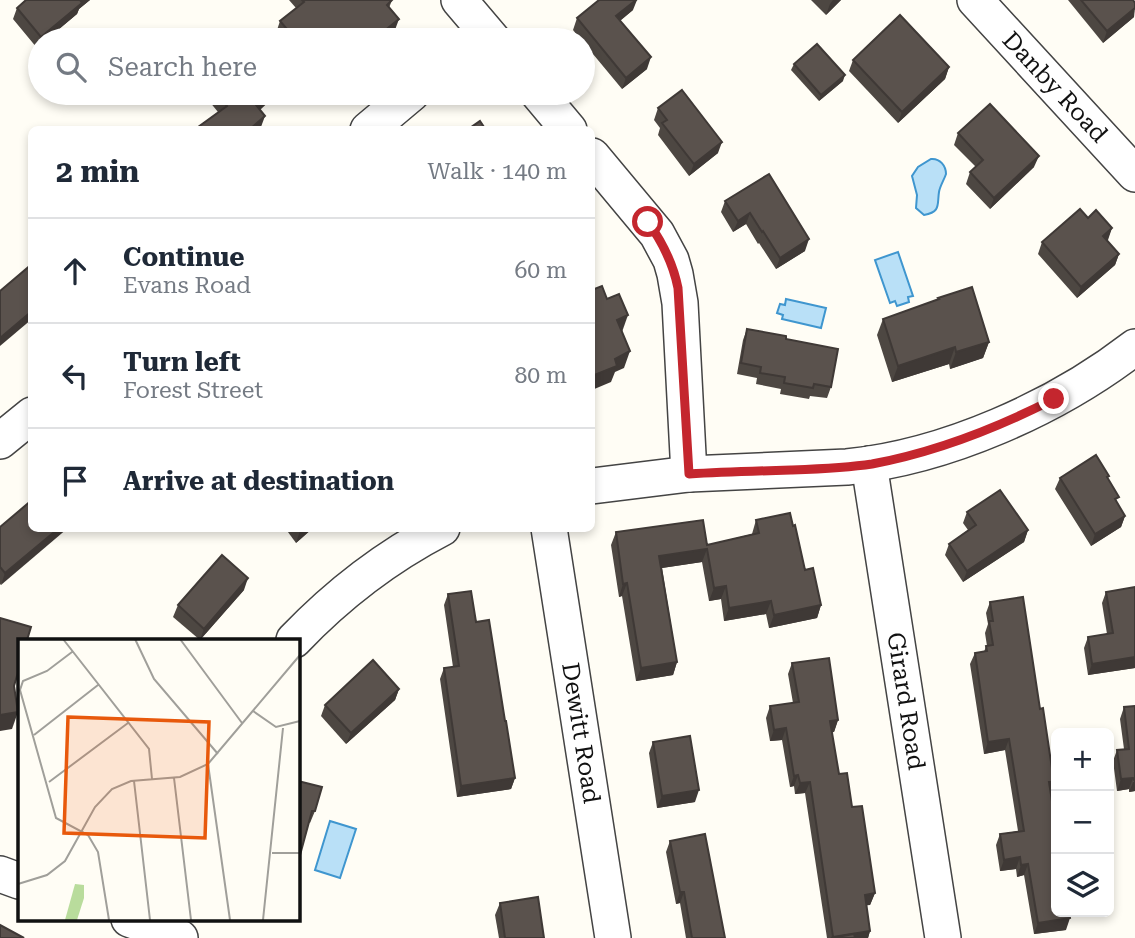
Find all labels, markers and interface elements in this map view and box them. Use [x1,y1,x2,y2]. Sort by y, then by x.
street label: Danby Road [997,26,1113,148]
search box [28,28,595,105]
icon: search [52,48,90,86]
text: Search here [108,52,257,82]
text: 2 min [56,154,139,189]
text: Walk · 140 m [428,158,567,185]
route start [632,206,663,237]
text: Continue [123,242,245,272]
icon: ahead [56,252,94,290]
text: 60 m [514,257,567,284]
text: Evans Road [123,272,251,299]
text: Turn left [123,347,241,377]
icon: left [56,357,94,395]
text: 80 m [514,362,567,389]
text: Forest Street [123,377,263,404]
route end [1038,383,1069,414]
icon: arrive [56,462,94,500]
text: Arrive at destination [123,466,394,496]
street label: Girard Road [881,630,931,772]
inset map [18,639,299,920]
street label: Dewitt Road [556,661,606,805]
map controls [1051,728,1114,917]
button: + [1051,728,1114,791]
button: − [1051,791,1114,854]
button: layers [1051,854,1114,917]

